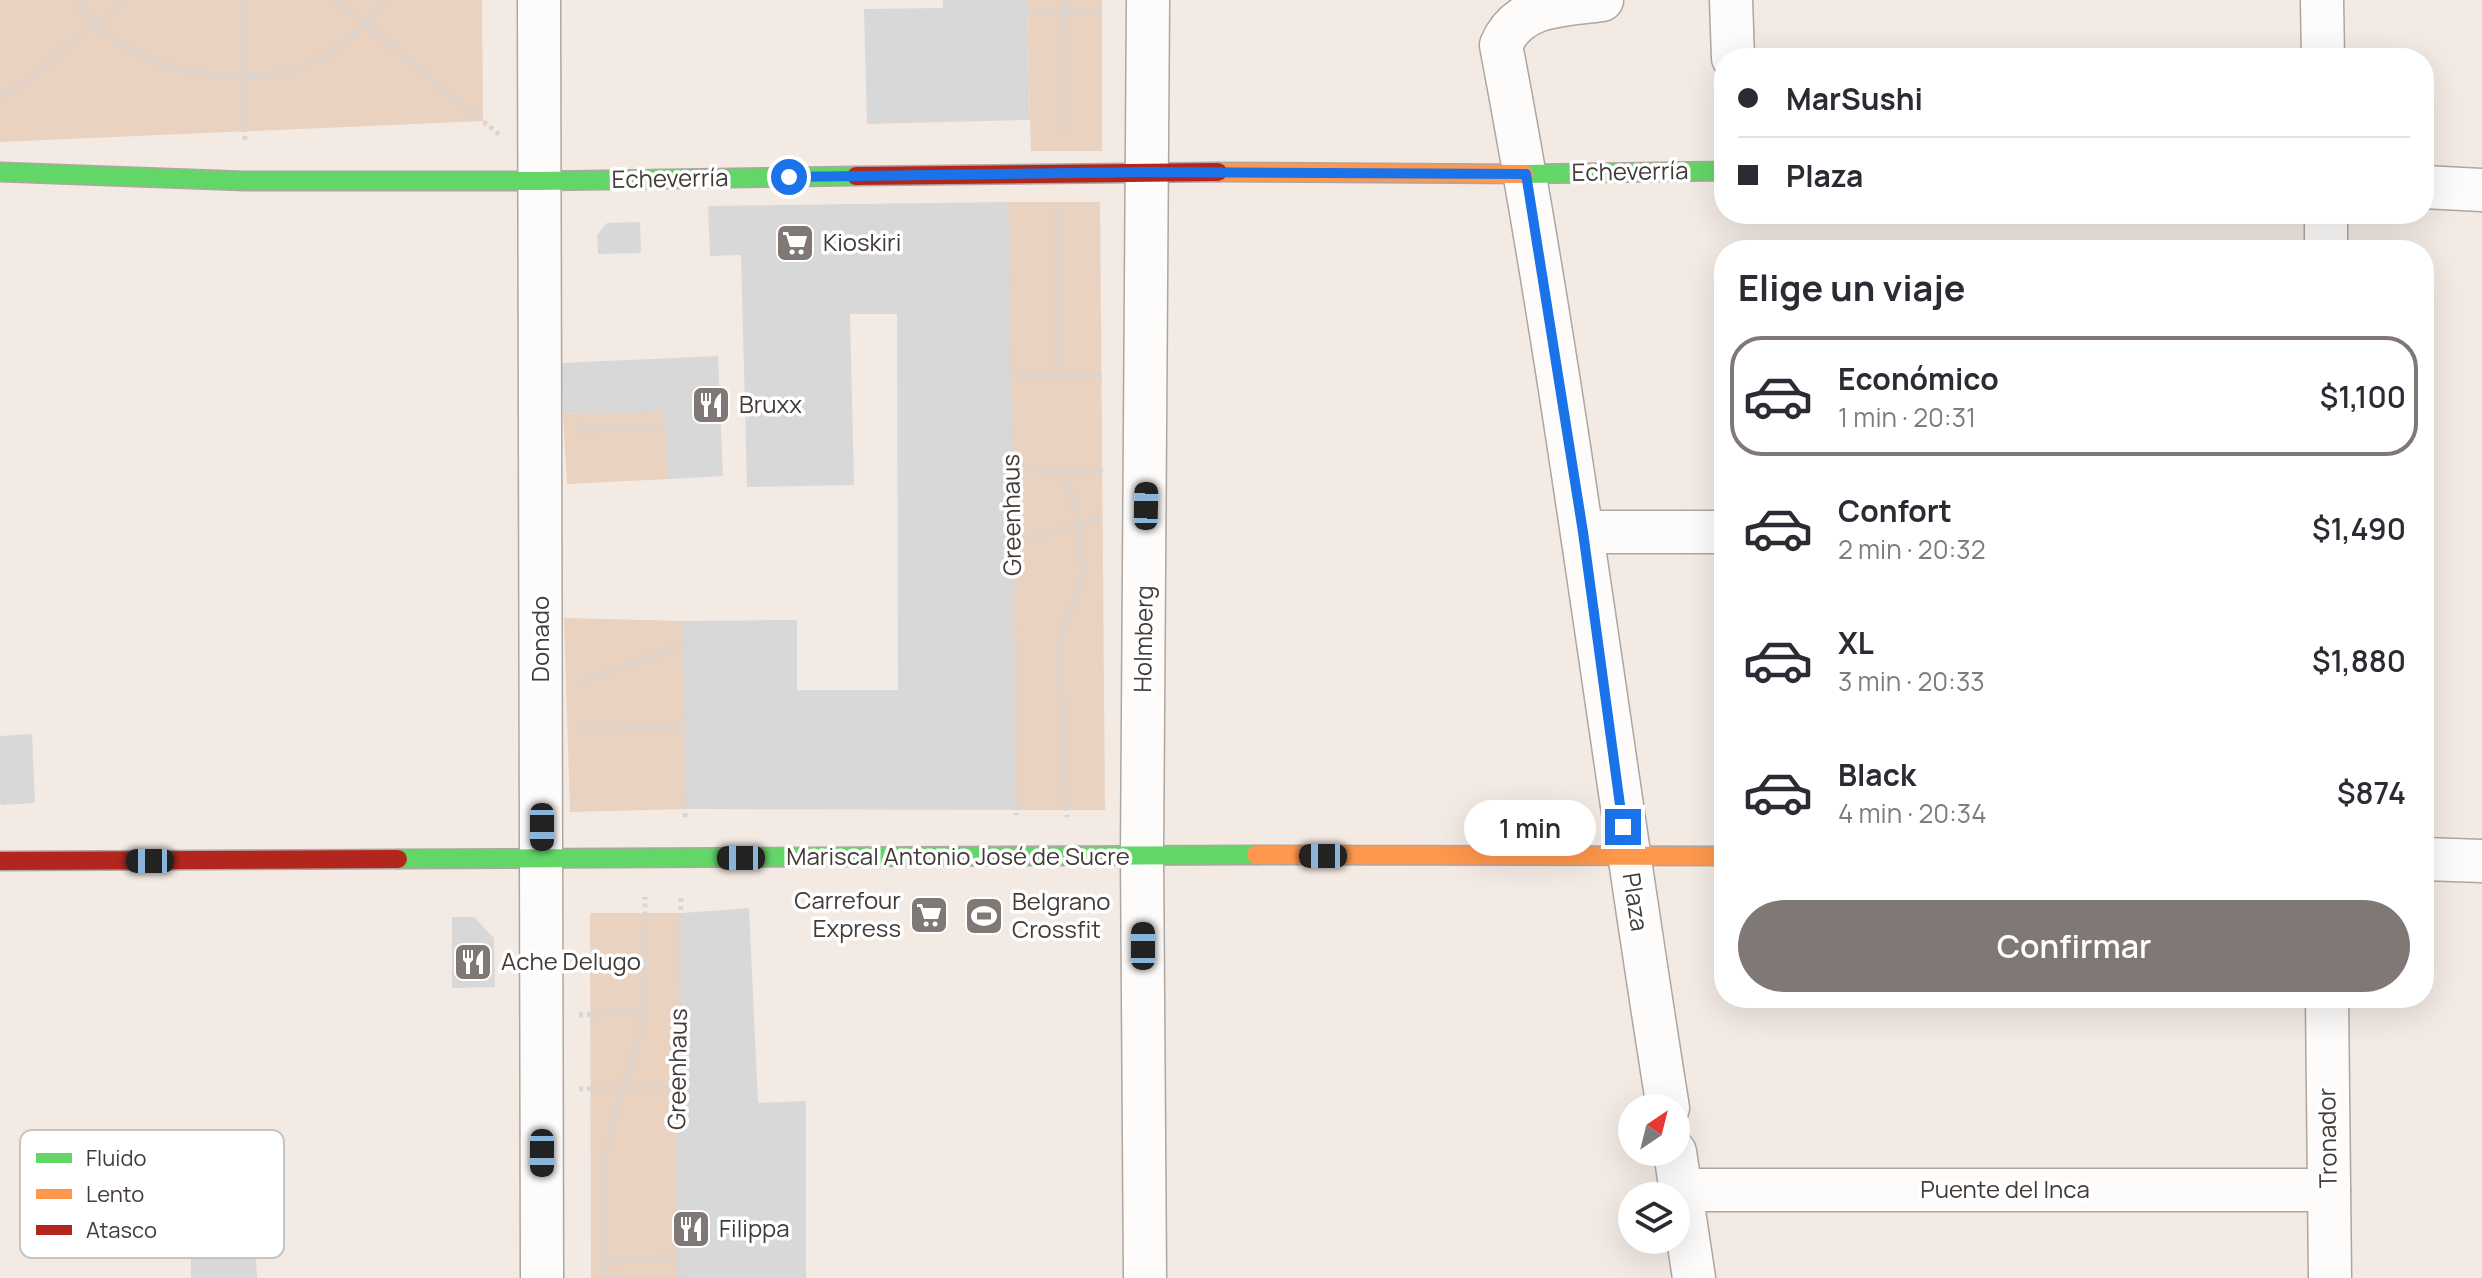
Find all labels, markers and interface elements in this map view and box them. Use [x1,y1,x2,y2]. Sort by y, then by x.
text: MarSushi [1786,78,1923,119]
street label: Echeverría [1571,153,1689,188]
text: Plaza [1786,155,1863,196]
route start [771,159,807,195]
street label: Echeverría [611,160,729,195]
supermarket icon: Kioskiri [774,222,816,264]
place label: Kioskiri [823,225,901,258]
text: Elige un viaje [1738,263,1965,312]
text: Económico [1838,358,1999,399]
icon: car [1742,360,1814,432]
text: $1,100 [2320,376,2406,417]
restaurant icon: Bruxx [690,384,732,426]
place label: Bruxx [739,387,802,420]
text: 1 min · 20:31 [1838,399,1976,435]
street label: Greenhaus [993,454,1028,576]
car [1134,482,1158,530]
text: Confort [1838,490,1952,531]
icon: car [1742,492,1814,564]
text: $1,490 [2312,508,2406,549]
text: 2 min · 20:32 [1838,531,1986,567]
street label: Holmberg [1125,585,1160,693]
street label: Donado [523,596,556,682]
text: XL [1838,622,1874,663]
icon: car [1742,624,1814,696]
text: $1,880 [2312,640,2406,681]
text: 3 min · 20:33 [1838,663,1985,699]
text: Black [1838,754,1916,795]
icon: car [1742,756,1814,828]
text: $874 [2337,772,2406,813]
text: 4 min · 20:34 [1838,795,1987,831]
callout: 1 min [1463,799,1595,855]
car [530,803,554,851]
route end [1605,809,1641,845]
text: 1 min [1499,810,1561,846]
street label: Mariscal Antonio José de Sucre [786,839,1130,872]
car [1299,844,1347,868]
car [717,846,765,870]
car [126,849,174,873]
street label: Plaza [1616,870,1657,933]
place label: Carrefour Express [794,883,901,944]
place label: Belgrano Crossfit [1012,884,1110,945]
supermarket icon: Carrefour Express [908,894,950,936]
sports icon: Belgrano Crossfit [963,895,1005,937]
button: Confirmar [1738,900,2410,992]
car [1131,922,1155,970]
restaurant icon: Ache Delugo [452,941,494,983]
place label: Ache Delugo [501,944,641,977]
street label: Greenhaus [659,1008,694,1130]
street label: Tronador [2309,1087,2344,1189]
north arrow [1618,1094,1690,1166]
map controls [1618,1094,1690,1254]
car [530,1129,554,1177]
legend [20,1130,284,1258]
text: Fluido [86,1143,146,1173]
street label: Puente del Inca [1920,1172,2090,1205]
text: Lento [86,1179,144,1209]
button: layers [1618,1182,1690,1254]
restaurant icon: Filippa [670,1208,712,1250]
place label: Filippa [719,1211,790,1244]
text: Atasco [86,1215,157,1245]

